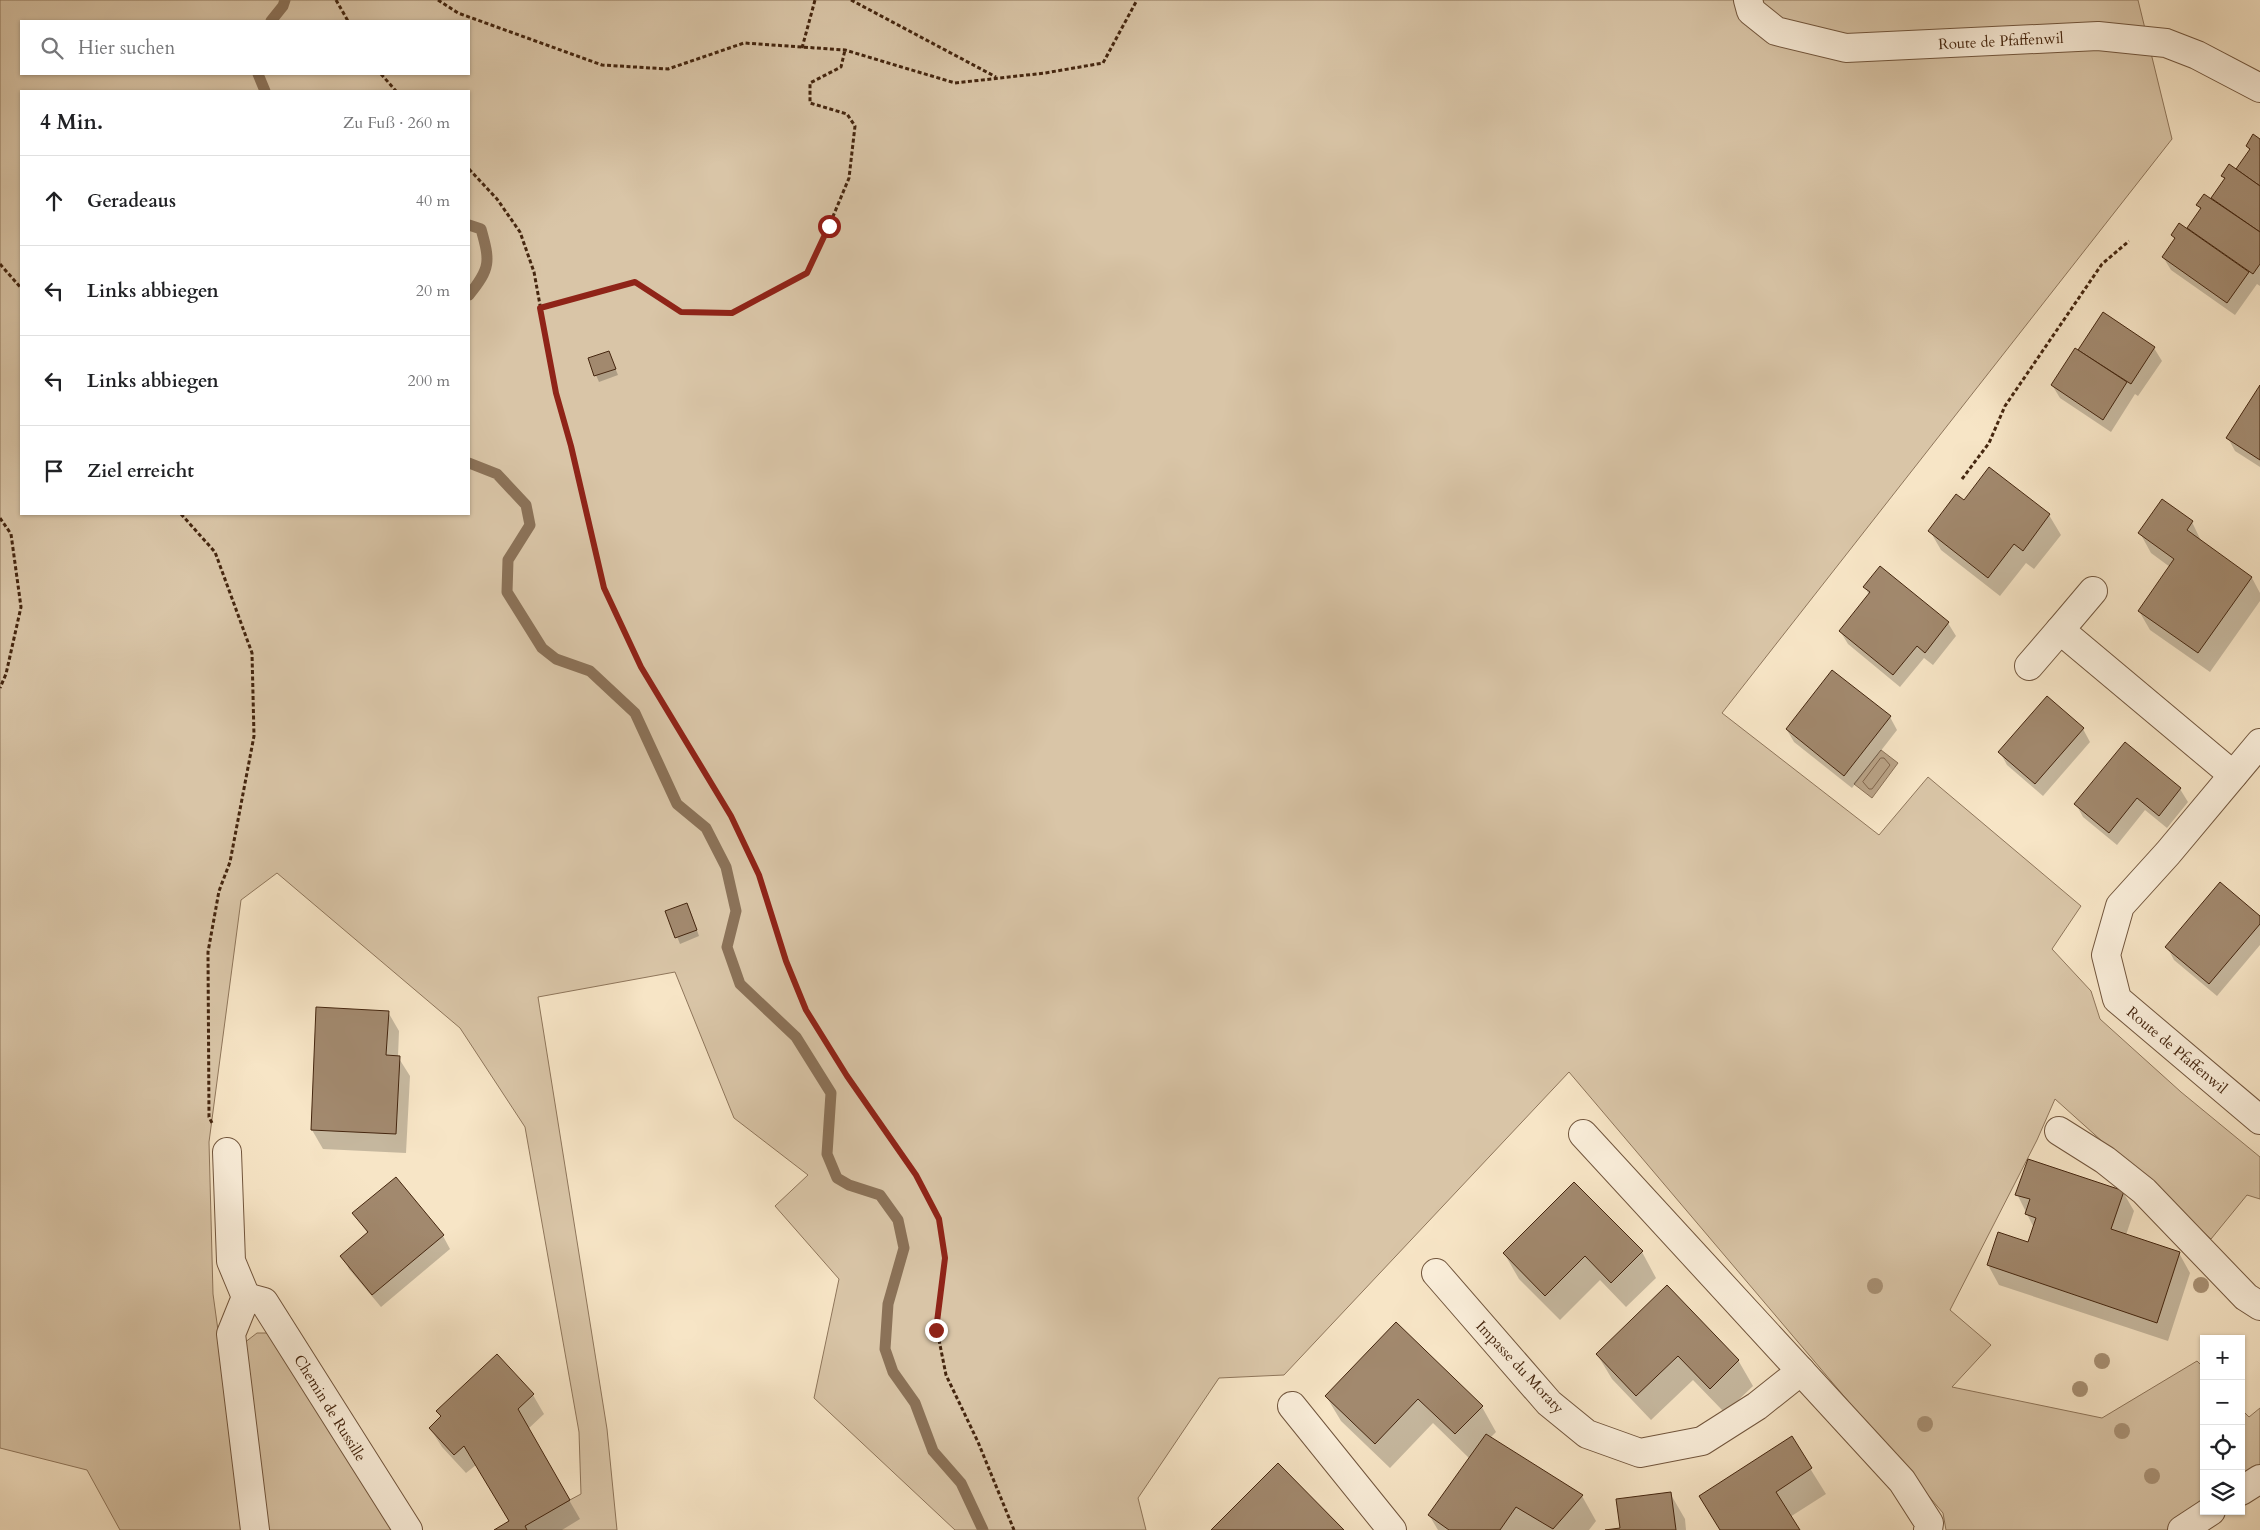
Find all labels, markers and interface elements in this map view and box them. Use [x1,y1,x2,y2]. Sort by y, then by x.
search box [20,20,470,75]
street label: Route de Pfaffenwil [1938,28,2064,54]
icon: search [38,34,66,62]
text: Hier suchen [78,35,175,61]
text: 4 Min. [40,108,103,137]
text: Zu Fuß · 260 m [343,112,450,134]
icon: ahead [40,187,68,215]
text: Geradeaus [87,188,176,214]
text: 40 m [416,190,450,212]
route start [818,215,841,238]
icon: left [40,277,68,305]
text: Links abbiegen [87,278,219,304]
text: 20 m [416,280,450,302]
icon: left [40,367,68,395]
text: Links abbiegen [87,368,219,394]
text: 200 m [408,370,450,392]
icon: arrive [40,457,68,485]
text: Ziel erreicht [87,458,194,484]
street label: Route de Pfaffenwil [2123,1002,2232,1098]
street label: Impasse du Moraty [1472,1316,1568,1418]
route end [925,1319,948,1342]
map controls [2200,1335,2245,1515]
button: + [2200,1335,2245,1380]
street label: Chemin de Russille [289,1351,371,1465]
button: − [2200,1380,2245,1425]
button: locate [2200,1425,2245,1470]
button: layers [2200,1470,2245,1515]

